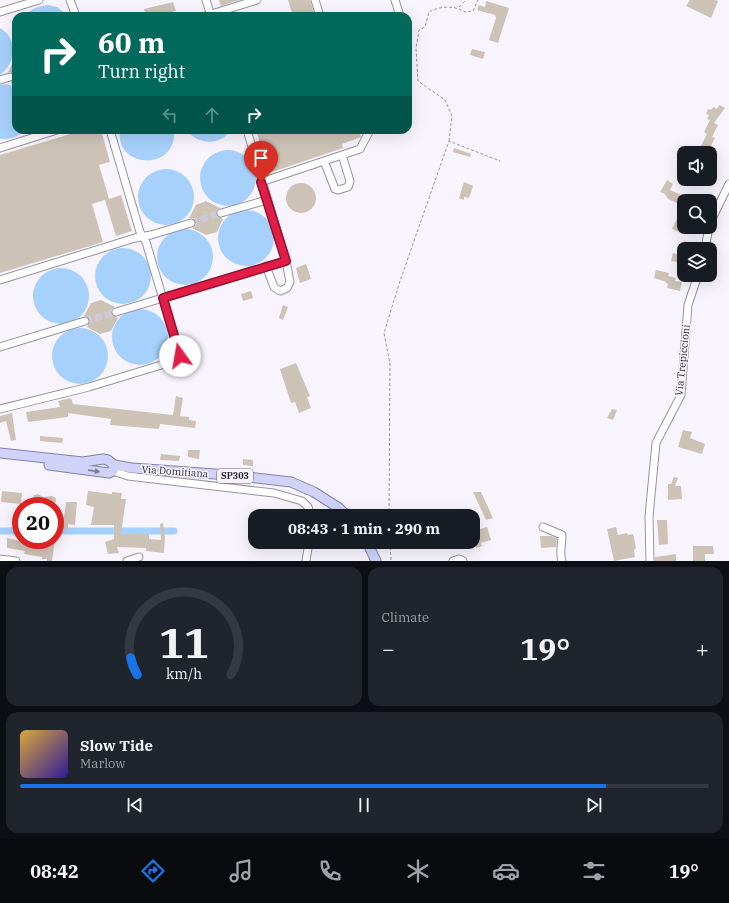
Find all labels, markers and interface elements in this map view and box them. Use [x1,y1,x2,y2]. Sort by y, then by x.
text: 60 m [98,24,165,61]
icon: right [32,28,84,80]
text: Turn right [98,60,185,83]
icon: left [159,104,181,126]
icon: ahead [201,104,223,126]
icon: right [243,104,265,126]
pin [244,141,278,182]
map controls [677,146,717,282]
button: sound [677,146,717,186]
icon: arrive [250,147,272,169]
button: search [677,194,717,234]
button: layers [677,242,717,282]
street label: Via Trepiccioni [672,324,693,396]
position arrow [159,335,201,377]
street label: Via Domitiana [141,463,209,480]
one-way arrow [88,468,100,474]
road number: SP303 [217,469,253,483]
speed limit sign: 20 [12,497,64,549]
text: 08:43 · 1 min · 290 m [288,519,440,538]
text: Climate [382,609,429,626]
text: 11 [159,614,209,668]
text: 19° [520,629,570,668]
text: − [382,634,395,663]
text: + [696,634,709,663]
text: km/h [166,663,202,682]
text: Slow Tide [80,736,153,755]
text: Marlow [80,755,125,772]
icon: previous [124,794,146,816]
icon: pause [353,794,375,816]
icon: next [583,794,605,816]
icon: directions [139,857,167,885]
icon: music [227,857,255,885]
icon: phone [316,857,344,885]
icon: climate [404,857,432,885]
icon: car [492,857,520,885]
icon: filters [580,857,608,885]
text: 08:42 [30,860,79,883]
text: 19° [669,860,699,883]

